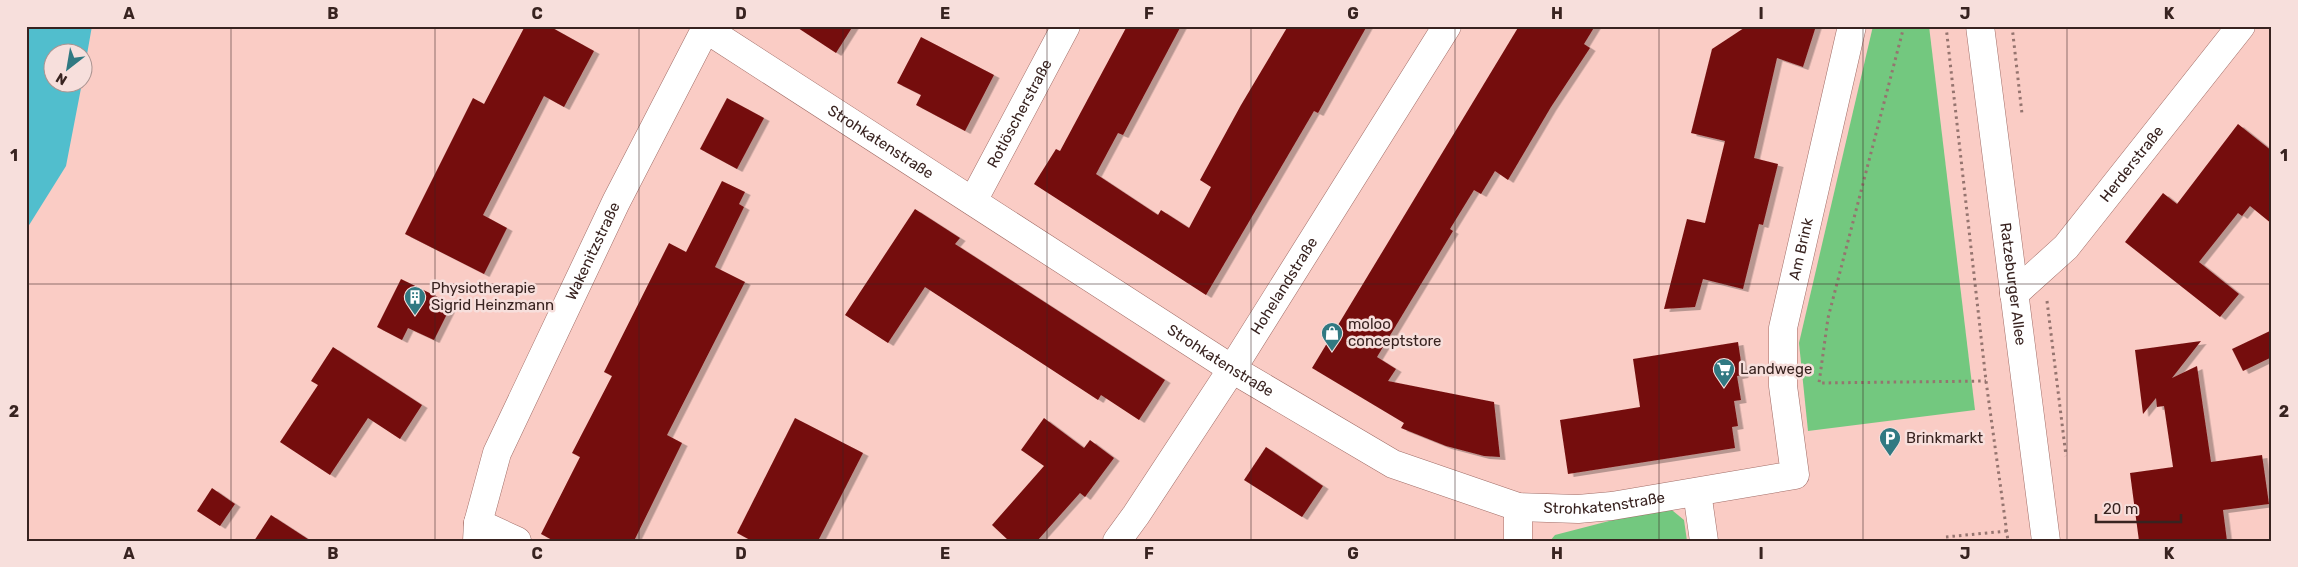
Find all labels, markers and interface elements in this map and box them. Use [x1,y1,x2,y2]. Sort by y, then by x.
text: A [123,4,135,23]
text: B [327,4,339,23]
text: C [531,4,543,23]
text: D [735,4,747,23]
text: E [940,4,950,23]
text: F [1144,4,1154,23]
text: G [1347,4,1359,23]
text: H [1551,4,1563,23]
text: I [1758,4,1764,23]
text: J [1960,4,1970,23]
text: K [2164,4,2175,23]
north arrow [42,42,92,92]
street label: Rotlöscherstraße [983,56,1056,171]
text: N [53,69,70,89]
street label: Strohkatenstraße [824,101,937,183]
street label: Herderstraße [2096,122,2167,206]
text: 1 [10,146,18,165]
text: 1 [2280,146,2288,165]
street label: Wakenitzstraße [562,199,624,303]
street label: Am Brink [1785,216,1817,282]
street label: Ratzeburger Allee [1996,221,2030,346]
street label: Hohelandstraße [1247,234,1321,338]
place label: Physiotherapie Sigrid Heinzmann [431,279,554,314]
building icon: Physiotherapie Sigrid Heinzmann [403,285,427,316]
place label: moloo conceptstore [1348,315,1441,350]
street label: Strohkatenstraße [1164,320,1277,401]
shop icon: moloo conceptstore [1320,321,1344,352]
supermarket icon: Landwege [1712,357,1736,388]
place label: Landwege [1740,360,1812,378]
text: 2 [9,402,19,421]
text: 2 [2279,402,2289,421]
parking icon: Brinkmarkt [1878,426,1902,457]
place label: Brinkmarkt [1906,429,1983,447]
street label: Strohkatenstraße [1543,488,1666,518]
scale bar [2096,492,2180,524]
text: 20 m [2103,500,2138,518]
text: A [123,544,135,563]
text: B [327,544,339,563]
text: C [531,544,543,563]
text: D [735,544,747,563]
text: E [940,544,950,563]
text: F [1144,544,1154,563]
text: G [1347,544,1359,563]
text: H [1551,544,1563,563]
text: I [1758,544,1764,563]
text: J [1960,544,1970,563]
text: K [2164,544,2175,563]

